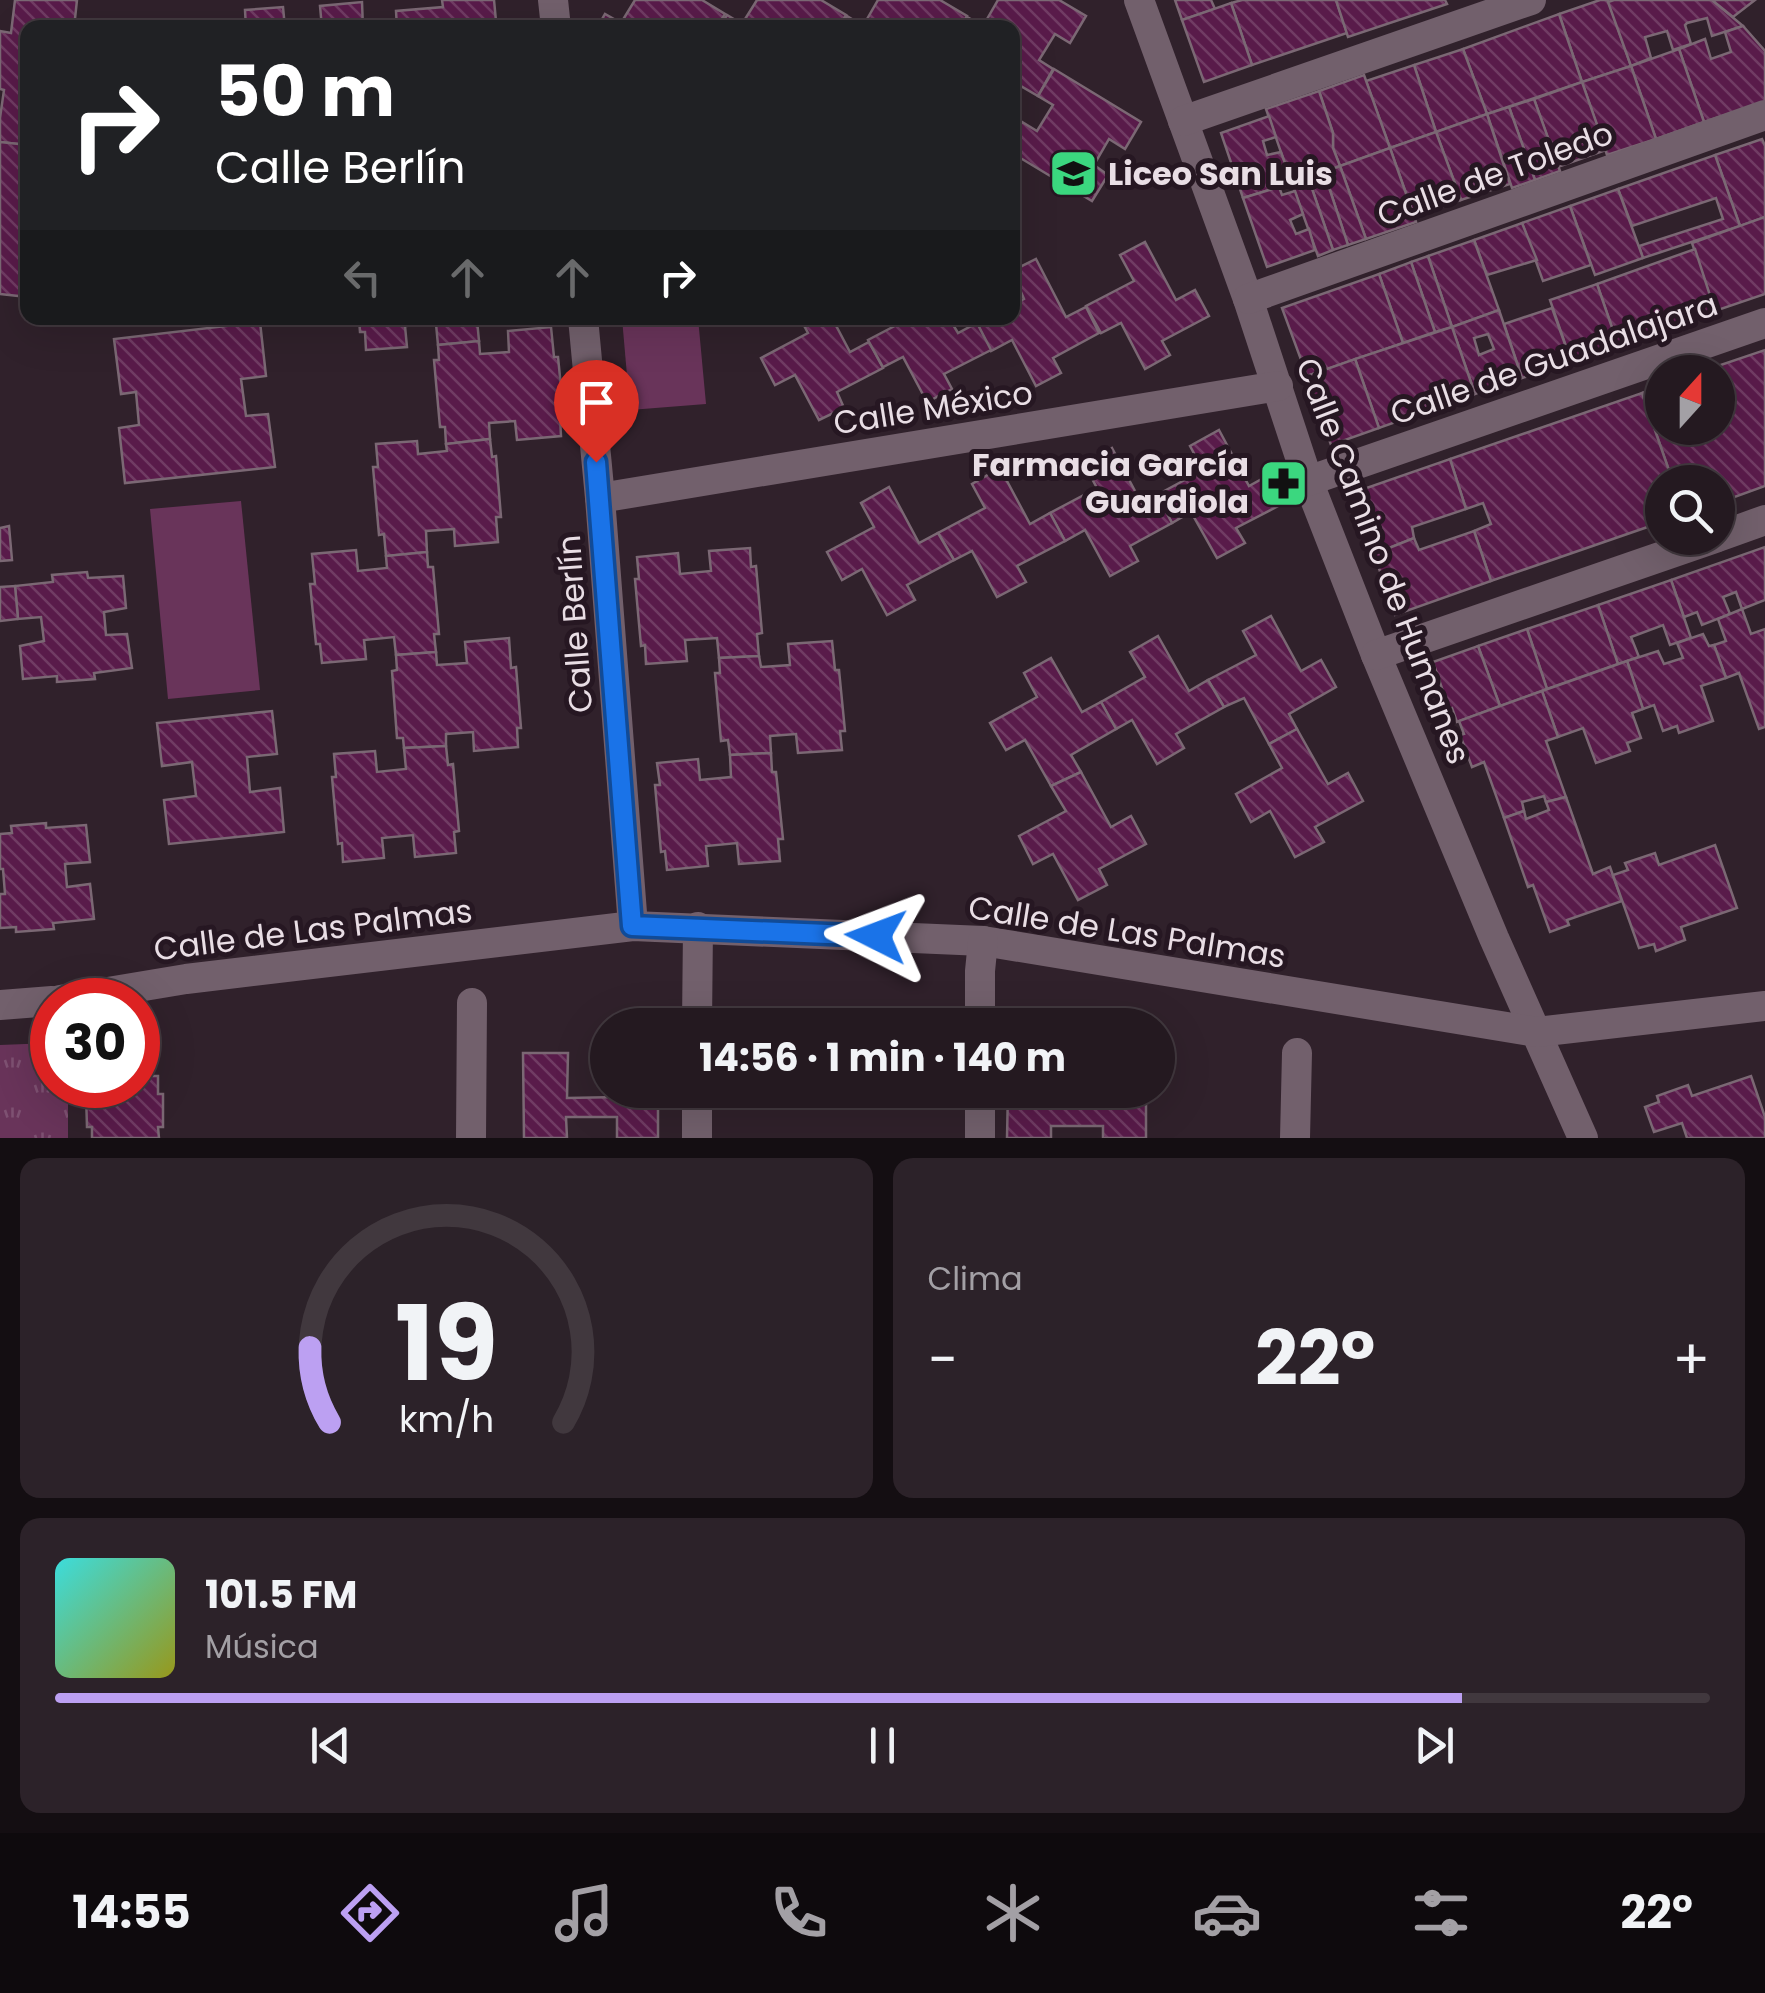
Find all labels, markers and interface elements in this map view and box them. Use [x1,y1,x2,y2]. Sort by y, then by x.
text: 50 m [215,42,395,141]
icon: right [50,60,180,190]
street label: Calle de Toledo [1371,110,1619,237]
text: Calle Berlín [215,136,465,199]
school or university icon: Liceo San Luis [1047,148,1099,200]
place label: Liceo San Luis [1108,151,1333,196]
icon: left [335,250,390,305]
icon: ahead [440,250,495,305]
icon: ahead [545,250,600,305]
icon: right [650,250,705,305]
street label: Calle de Guadalajara [1384,281,1724,436]
street label: Calle Camino de Humanes [1285,351,1482,770]
north arrow [1645,355,1735,445]
map controls [1645,355,1735,555]
pin [554,360,639,463]
street label: Calle México [830,370,1036,445]
icon: arrive [569,375,624,430]
place label: Farmacia García Guardiola [972,442,1249,524]
pharmacy icon: Farmacia García Guardiola [1258,457,1310,509]
button: search [1645,465,1735,555]
street label: Calle Berlín [546,534,603,714]
position arrow [824,884,928,988]
street label: Calle de Las Palmas [965,884,1289,979]
street label: Calle de Las Palmas [151,888,475,971]
speed limit sign: 30 [30,978,160,1108]
text: 14:56 · 1 min · 140 m [699,1031,1066,1084]
text: Clima [928,1256,1023,1301]
text: 19 [395,1271,498,1416]
text: 22° [1255,1306,1375,1411]
text: − [928,1321,958,1398]
text: + [1672,1321,1710,1398]
text: km/h [399,1394,494,1445]
text: 101.5 FM [205,1568,358,1621]
text: Música [205,1624,319,1669]
icon: previous [303,1718,358,1773]
icon: pause [855,1718,910,1773]
icon: next [1407,1718,1462,1773]
icon: directions [335,1878,405,1948]
icon: music [549,1878,619,1948]
icon: phone [764,1878,834,1948]
icon: climate [978,1878,1048,1948]
icon: car [1192,1878,1262,1948]
icon: filters [1406,1878,1476,1948]
text: 14:55 [72,1881,191,1944]
text: 22° [1621,1881,1693,1944]

